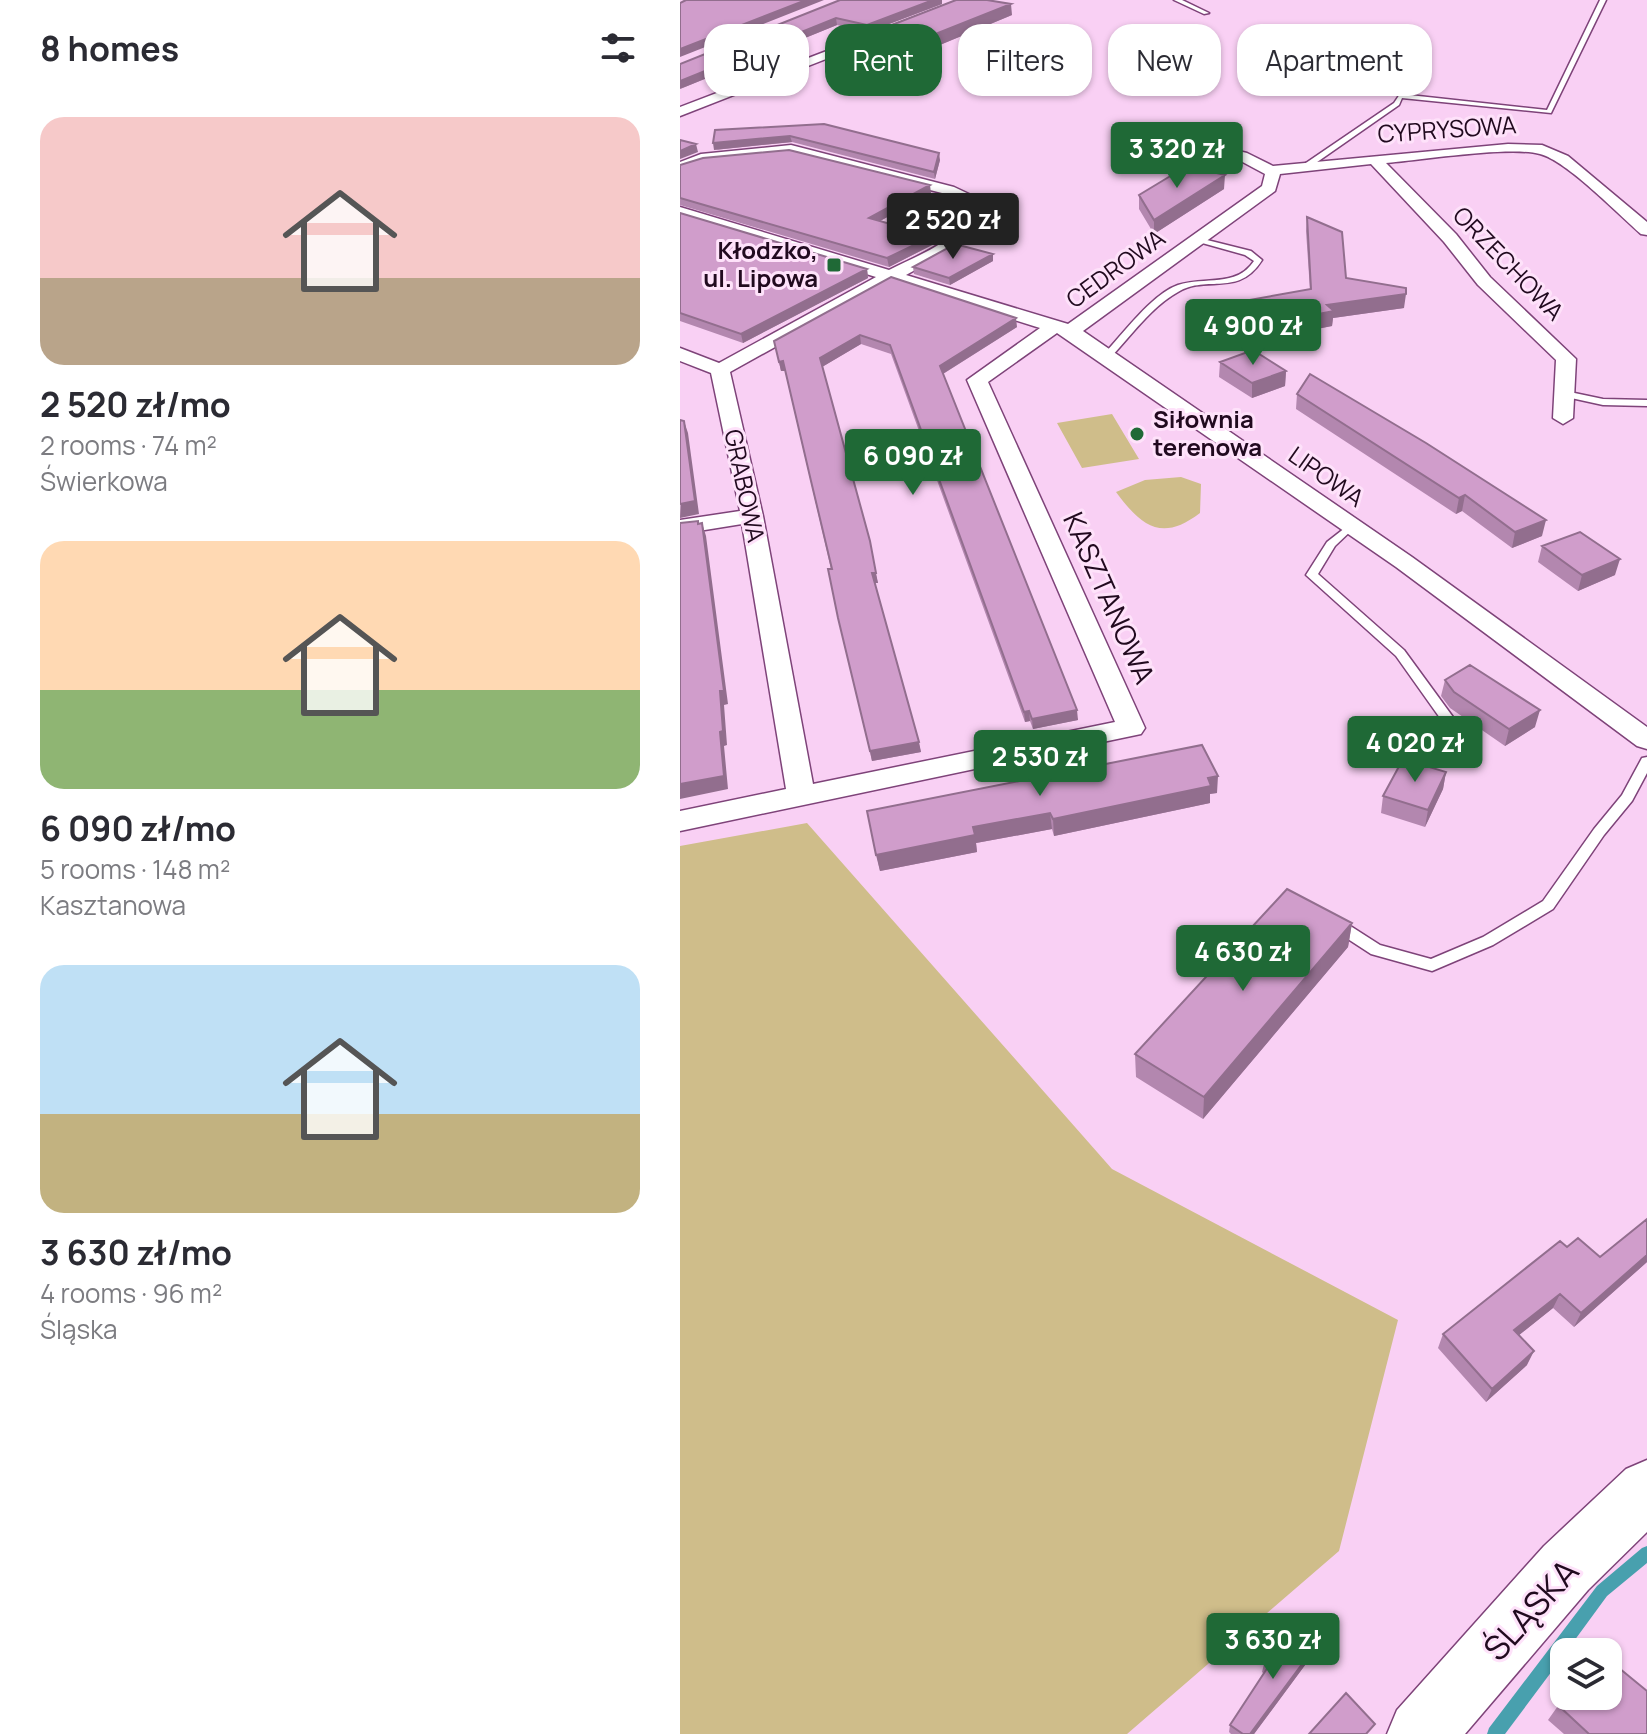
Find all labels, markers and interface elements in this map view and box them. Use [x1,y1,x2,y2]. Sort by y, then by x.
chip: Buy [704,24,809,96]
chip: Rent [825,24,942,96]
chip: Filters [958,24,1092,96]
chip: New [1108,24,1221,96]
chip: Apartment [1237,24,1432,96]
text: 8 homes [40,25,179,71]
icon: filters [596,26,640,70]
street label: CYPRYSOWA [1376,107,1517,150]
pin: 3 320 zł [1094,122,1260,190]
text: 3 320 zł [1129,130,1225,166]
icon: home [268,169,412,313]
pin: 2 520 zł [870,193,1036,261]
street label: ORZECHOWA [1446,199,1572,327]
text: 2 520 zł [905,201,1001,237]
street label: CEDROWA [1059,221,1171,315]
place label: Kłodzko, ul. Lipowa [703,233,818,294]
marker: Kłodzko, ul. Lipowa [825,256,843,274]
pin: 4 900 zł [1170,299,1336,367]
text: 4 900 zł [1203,307,1303,343]
text: 2 520 zł/mo [40,381,231,427]
place label: Siłownia terenowa [1153,402,1262,463]
marker: Siłownia terenowa [1128,425,1146,443]
street label: GRABOWA [717,426,774,545]
text: 2 rooms · 74 m² [40,427,217,463]
pin: 6 090 zł [830,429,996,497]
text: 6 090 zł [863,437,963,473]
street label: LIPOWA [1283,438,1371,514]
text: Świerkowa [40,463,168,499]
street label: KASZTANOWA [1055,506,1165,690]
icon: home [268,593,412,737]
pin: 4 020 zł [1332,716,1498,784]
text: 4 020 zł [1365,724,1465,760]
pin: 2 530 zł [957,730,1123,798]
text: 2 530 zł [992,738,1088,774]
text: 6 090 zł/mo [40,805,236,851]
text: 5 rooms · 148 m² [40,851,230,887]
text: Kasztanowa [40,887,186,923]
pin: 4 630 zł [1160,925,1326,993]
text: 4 630 zł [1194,933,1292,969]
icon: home [268,1017,412,1161]
text: 3 630 zł/mo [40,1229,232,1275]
text: 4 rooms · 96 m² [40,1275,222,1311]
text: Śląska [40,1311,118,1347]
street label: ŚLĄSKA [1472,1549,1588,1670]
pin: 3 630 zł [1190,1613,1356,1681]
text: 3 630 zł [1224,1621,1322,1657]
map controls [1550,1638,1622,1710]
button: layers [1550,1638,1622,1710]

